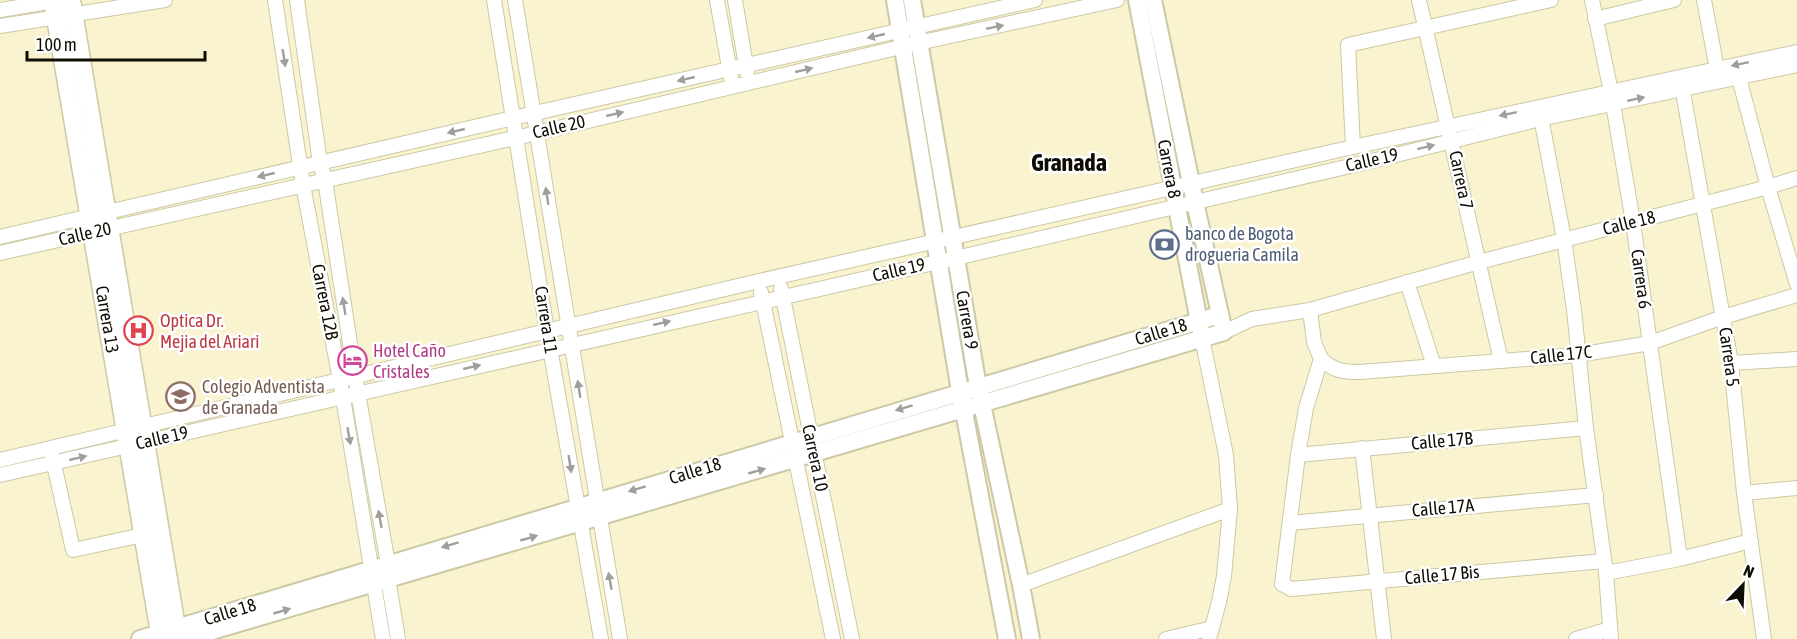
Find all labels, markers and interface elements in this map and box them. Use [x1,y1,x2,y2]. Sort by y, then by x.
one-way arrow [985,21,1004,31]
scale bar [27,24,206,62]
one-way arrow [866,32,885,41]
text: 100 m [36,34,77,55]
one-way arrow [279,48,288,67]
one-way arrow [1730,60,1749,69]
one-way arrow [795,65,814,75]
one-way arrow [676,75,695,84]
one-way arrow [1627,94,1646,103]
one-way arrow [605,109,624,119]
street label: Calle 20 [531,110,587,143]
one-way arrow [1499,110,1517,120]
one-way arrow [446,127,465,136]
street label: Carrera 8 [1154,138,1185,200]
one-way arrow [1417,142,1435,152]
street label: Calle 19 [1344,143,1400,176]
district label: Granada [1031,149,1107,176]
street label: Carrera 7 [1445,149,1478,211]
one-way arrow [257,171,275,181]
one-way arrow [543,187,552,206]
street label: Calle 18 [1600,206,1657,239]
street label: Calle 20 [57,217,113,250]
place label: banco de Bogota drogueria Camila [1185,223,1299,265]
bank icon: banco de Bogota drogueria Camila [1148,228,1180,260]
street label: Carrera 6 [1627,248,1656,310]
street label: Calle 19 [871,253,927,286]
street label: Carrera 12B [308,262,343,342]
street label: Carrera 13 [91,284,124,355]
street label: Carrera 11 [531,285,562,355]
street label: Carrera 9 [952,289,983,351]
one-way arrow [340,296,349,315]
place label: Optica Dr. Mejia del Ariari [160,310,259,352]
street label: Calle 18 [1132,314,1189,349]
hospital icon: Optica Dr. Mejia del Ariari [123,315,155,347]
one-way arrow [653,318,672,328]
street label: Carrera 5 [1715,326,1744,388]
place label: Hotel Caño Cristales [373,340,446,382]
street label: Calle 17C [1529,341,1593,368]
hotel icon: Hotel Caño Cristales [336,345,368,377]
one-way arrow [463,362,482,371]
place label: Colegio Adventista de Granada [202,376,325,418]
one-way arrow [574,379,583,398]
school or university icon: Colegio Adventista de Granada [165,381,197,413]
one-way arrow [895,404,913,413]
street label: Calle 19 [134,421,190,454]
street label: Carrera 10 [798,422,833,493]
one-way arrow [345,427,354,446]
street label: Calle 17B [1410,427,1474,454]
one-way arrow [68,452,87,462]
street label: Calle 18 [666,453,723,488]
one-way arrow [565,455,574,474]
one-way arrow [748,466,766,475]
one-way arrow [628,485,646,494]
street label: Calle 17A [1411,494,1475,521]
one-way arrow [375,509,384,528]
one-way arrow [520,533,538,542]
one-way arrow [441,541,459,550]
north arrow [1713,555,1773,615]
street label: Calle 17 Bis [1404,561,1480,588]
text: N [1741,561,1757,581]
one-way arrow [605,572,614,591]
street label: Calle 18 [201,594,258,629]
one-way arrow [273,606,291,615]

